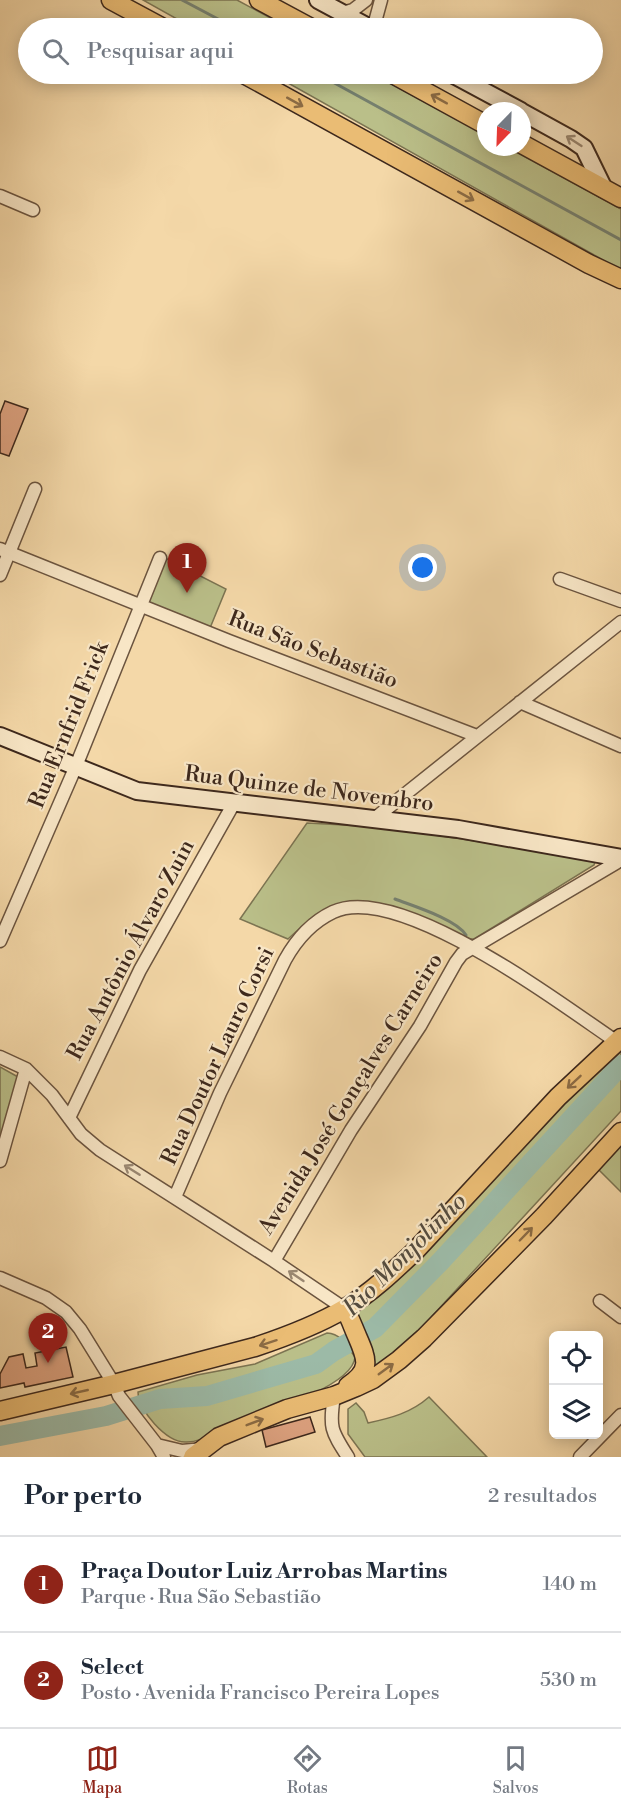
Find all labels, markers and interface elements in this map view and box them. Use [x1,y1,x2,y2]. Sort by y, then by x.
search box [18,18,603,84]
icon: search [39,35,72,68]
text: Pesquisar aqui [87,38,234,65]
one-way arrow [431,93,449,104]
one-way arrow [286,97,304,108]
north arrow [477,102,531,156]
one-way arrow [566,135,583,147]
one-way arrow [457,190,474,202]
pin: 1 [168,544,207,593]
your location [408,553,437,582]
street label: Rua São Sebastião [224,605,402,695]
street label: Rua Ernfrid Frick [23,636,115,812]
street label: Rua Quinze de Novembro [183,760,435,818]
street label: Rua Antônio Álvaro Zuin [60,835,201,1065]
street label: Rua Doutor Lauro Corsi [156,943,280,1169]
street label: Avenida José Gonçalves Carneiro [252,948,449,1241]
one-way arrow [567,1074,582,1089]
one-way arrow [124,1164,141,1176]
water label: Rio Monjolinho [336,1187,473,1324]
one-way arrow [519,1226,534,1241]
one-way arrow [289,1270,305,1282]
pin: 2 [28,1314,68,1363]
map controls [549,1331,603,1439]
button: locate [549,1331,603,1385]
one-way arrow [259,1338,278,1349]
one-way arrow [378,1363,394,1375]
button: layers [549,1385,603,1439]
one-way arrow [70,1387,89,1399]
one-way arrow [245,1415,264,1426]
text: Por perto [24,1480,142,1512]
text: 2 resultados [488,1484,597,1509]
text: Praça Doutor Luiz Arrobas Martins [81,1558,447,1585]
text: 1 [39,1572,48,1597]
text: 140 m [542,1572,597,1597]
text: Parque · Rua São Sebastião [81,1585,321,1610]
text: Select [81,1654,144,1681]
text: 2 [37,1668,50,1693]
text: 530 m [540,1668,597,1693]
text: Posto · Avenida Francisco Pereira Lopes [81,1681,440,1706]
tab: Mapa [82,1742,122,1798]
tab: Rotas [287,1742,328,1798]
tab: Salvos [493,1742,539,1798]

